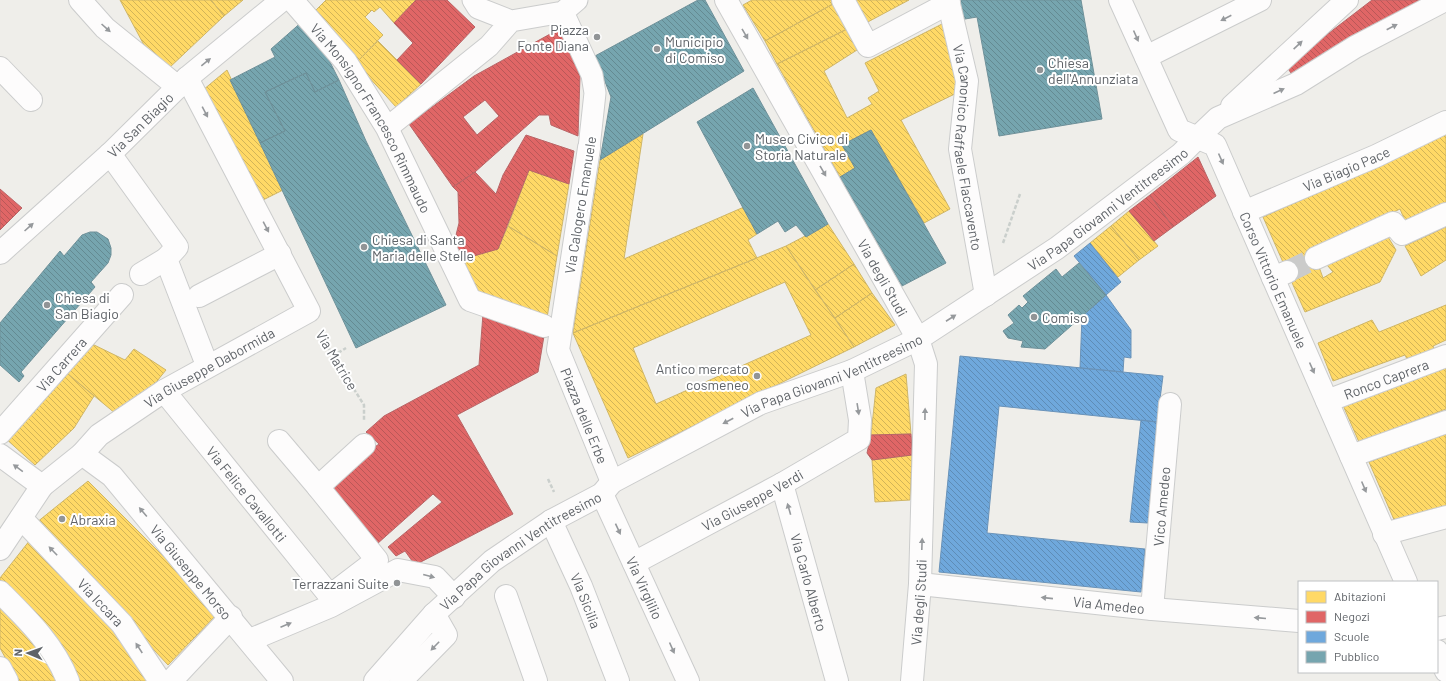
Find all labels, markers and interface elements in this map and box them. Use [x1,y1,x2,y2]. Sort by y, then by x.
one-way arrow [1220,15,1231,21]
street label: Via Monsignor Francesco Rimmaudo [307,19,435,215]
place label: Piazza Fonte Diana [517,21,589,54]
one-way arrow [101,24,111,33]
one-way arrow [1386,24,1398,31]
one-way arrow [742,28,748,40]
one-way arrow [1133,30,1139,41]
marker: Piazza Fonte Diana [592,32,602,42]
place label: Municipio di Comiso [665,33,725,66]
one-way arrow [1293,40,1303,50]
street label: Via Canonico Raffaele Flaccavento [950,42,986,252]
marker: Municipio di Comiso [652,44,662,54]
place label: Chiesa dell'Annunziata [1048,54,1138,87]
one-way arrow [201,58,212,67]
marker: Chiesa dell'Annunziata [1035,65,1045,75]
street label: Via San Biagio [103,88,176,161]
one-way arrow [1273,88,1285,94]
one-way arrow [202,107,209,118]
place label: Museo Civico di Storia Naturale [755,130,848,163]
street label: Via Calogero Emanuele [561,135,599,275]
marker: Museo Civico di Storia Naturale [742,141,752,151]
street label: Via Biagio Pace [1300,142,1392,195]
street label: Via Papa Giovanni Ventitreesimo [1024,144,1191,274]
one-way arrow [1218,154,1224,165]
one-way arrow [820,165,826,177]
street label: Corso Vittorio Emanuele [1237,209,1311,351]
one-way arrow [24,222,34,231]
one-way arrow [263,222,269,233]
place label: Chiesa di Santa Maria delle Stelle [372,231,474,264]
street label: Via degli Studi [855,236,912,319]
marker: Chiesa di Santa Maria delle Stelle [359,242,369,252]
place label: Chiesa di San Biagio [55,289,119,322]
marker: Chiesa di San Biagio [42,300,52,310]
place label: Comiso [1042,309,1088,326]
marker: Comiso [1029,312,1039,322]
one-way arrow [946,314,956,322]
street label: Via Giuseppe Dabormida [140,323,277,411]
street label: Via Matrice [312,327,362,393]
street label: Via Papa Giovanni Ventitreesimo [738,330,925,421]
street label: Via Carrera [32,333,90,395]
street label: Ronco Caprera [1341,355,1431,402]
place label: Antico mercato cosmeneo [656,360,749,393]
one-way arrow [1310,363,1316,375]
street label: Piazza delle Erbe [558,365,612,466]
marker: Antico mercato cosmeneo [752,371,762,381]
one-way arrow [855,403,861,415]
one-way arrow [922,407,928,420]
one-way arrow [723,417,734,424]
street label: Via Felice Cavallotti [203,442,291,545]
one-way arrow [12,464,23,472]
street label: Via Giuseppe Verdi [699,465,806,534]
street label: Vico Amedeo [1149,466,1173,547]
one-way arrow [1362,482,1368,494]
street label: Via Papa Giovanni Ventitreesimo [436,488,604,613]
one-way arrow [786,502,792,514]
one-way arrow [138,507,147,518]
place label: Abraxia [70,511,116,528]
marker: Abraxia [57,514,67,524]
street label: Via Giuseppe Morso [147,521,236,623]
one-way arrow [615,524,621,535]
street label: Via Carlo Alberto [788,531,831,633]
one-way arrow [918,538,925,550]
one-way arrow [48,546,58,556]
street label: Via Virglilio [623,553,667,622]
street label: Via degli Studi [906,559,929,646]
street label: Via Sicilia [568,570,605,631]
one-way arrow [423,574,436,580]
street label: Via Iccara [74,575,128,629]
place label: Terrazzani Suite [292,575,389,592]
marker: Terrazzani Suite [392,578,402,588]
legend [1298,581,1438,673]
text: Abitazioni [1334,589,1386,603]
street label: Via Amedeo [1072,592,1146,617]
one-way arrow [1041,595,1053,601]
text: Negozi [1334,609,1370,623]
one-way arrow [1254,614,1266,621]
one-way arrow [280,622,291,628]
text: Scuole [1334,629,1369,643]
north arrow [8,633,48,673]
one-way arrow [430,641,440,651]
one-way arrow [669,642,675,654]
one-way arrow [135,643,142,654]
text: N [11,649,24,657]
text: Pubblico [1334,649,1379,663]

